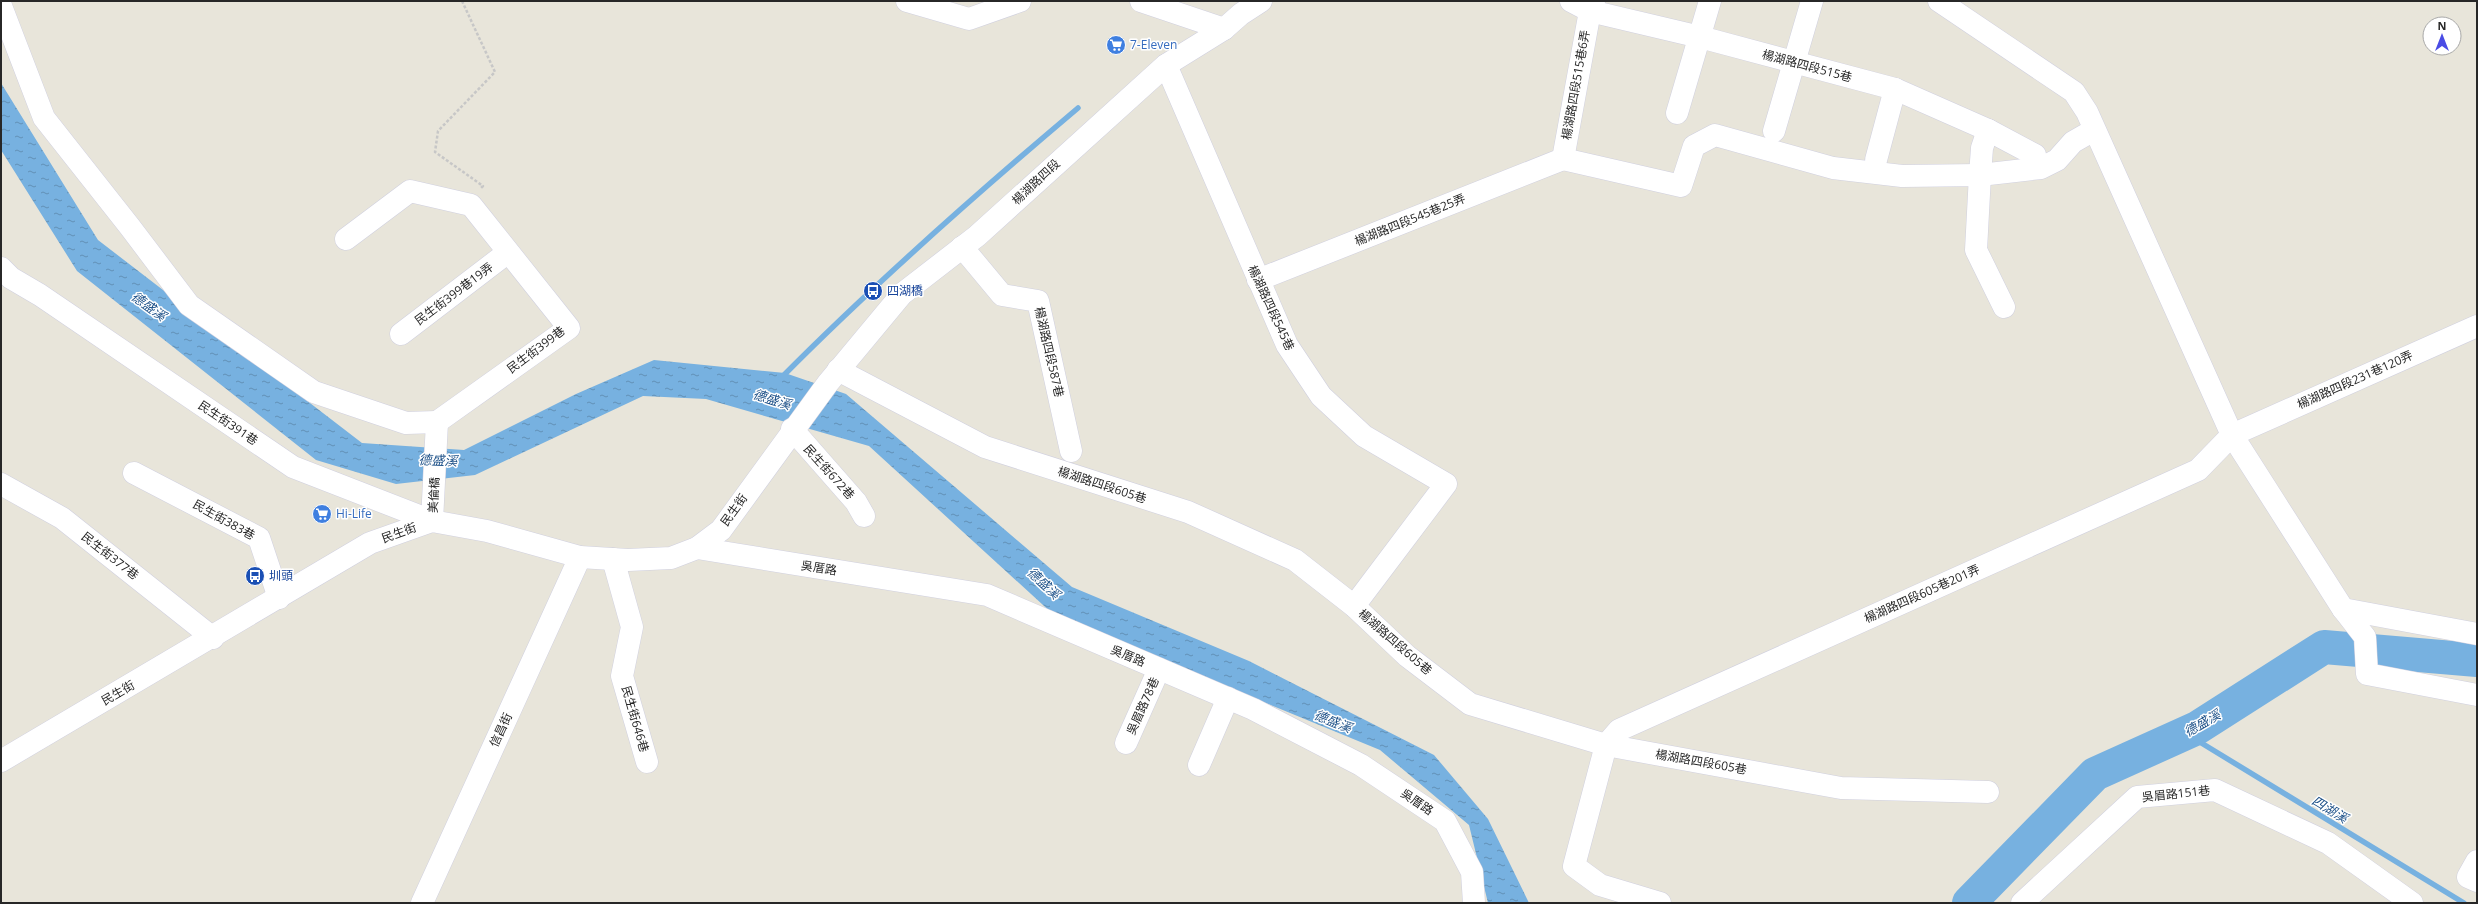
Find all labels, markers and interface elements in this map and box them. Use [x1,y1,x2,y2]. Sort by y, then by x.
north arrow [2422,16,2462,56]
text: N [2438,18,2446,33]
street label: 楊湖路四段515巷6弄 [1557,29,1594,141]
supermarket icon: 7-Eleven [1105,34,1127,56]
place label: 7-Eleven [1130,36,1177,53]
street label: 楊湖路四段515巷 [1760,45,1854,86]
street label: 楊湖路四段 [1008,155,1063,208]
street label: 楊湖路四段545巷25弄 [1352,189,1468,250]
street label: 民生街399巷19弄 [411,258,496,329]
street label: 楊湖路四段545巷 [1244,262,1299,353]
bus stop icon: 四湖橋 [862,280,884,302]
place label: 四湖橋 [887,282,923,299]
water label: 德盛溪 [128,287,172,326]
street label: 楊湖路四段587巷 [1031,305,1068,399]
street label: 民生街399巷 [503,322,568,377]
street label: 楊湖路四段231巷120弄 [2294,346,2415,413]
water label: 德盛溪 [751,385,795,414]
street label: 民生街391巷 [195,396,261,449]
street label: 民生街672巷 [800,440,859,503]
water label: 德盛溪 [418,450,460,470]
street label: 楊湖路四段605巷 [1055,462,1149,507]
street label: 美倫橋 [424,477,443,513]
street label: 民生街 [716,490,751,529]
street label: 民生街383巷 [190,496,258,544]
supermarket icon: Hi-Life [311,503,333,525]
place label: Hi-Life [336,505,372,522]
street label: 民生街 [379,518,419,547]
street label: 民生街377巷 [78,528,143,583]
street label: 吳厝路 [800,556,838,579]
street label: 楊湖路四段605巷201弄 [1861,560,1982,627]
water label: 德盛溪 [1024,563,1066,604]
bus stop icon: 圳頭 [244,565,266,587]
place label: 圳頭 [269,567,293,584]
street label: 楊湖路四段605巷 [1355,605,1436,678]
street label: 吳厝路 [1108,641,1148,670]
street label: 吳眉路78巷 [1122,674,1163,737]
street label: 民生街 [98,676,138,709]
street label: 民生街646巷 [618,684,653,754]
water label: 德盛溪 [2181,704,2225,741]
water label: 德盛溪 [1312,705,1356,737]
street label: 信昌街 [485,710,516,750]
street label: 楊湖路四段605巷 [1654,745,1748,778]
street label: 吳眉路151巷 [2141,781,2211,806]
street label: 吳厝路 [1398,784,1437,819]
water label: 四湖溪 [2309,791,2353,828]

